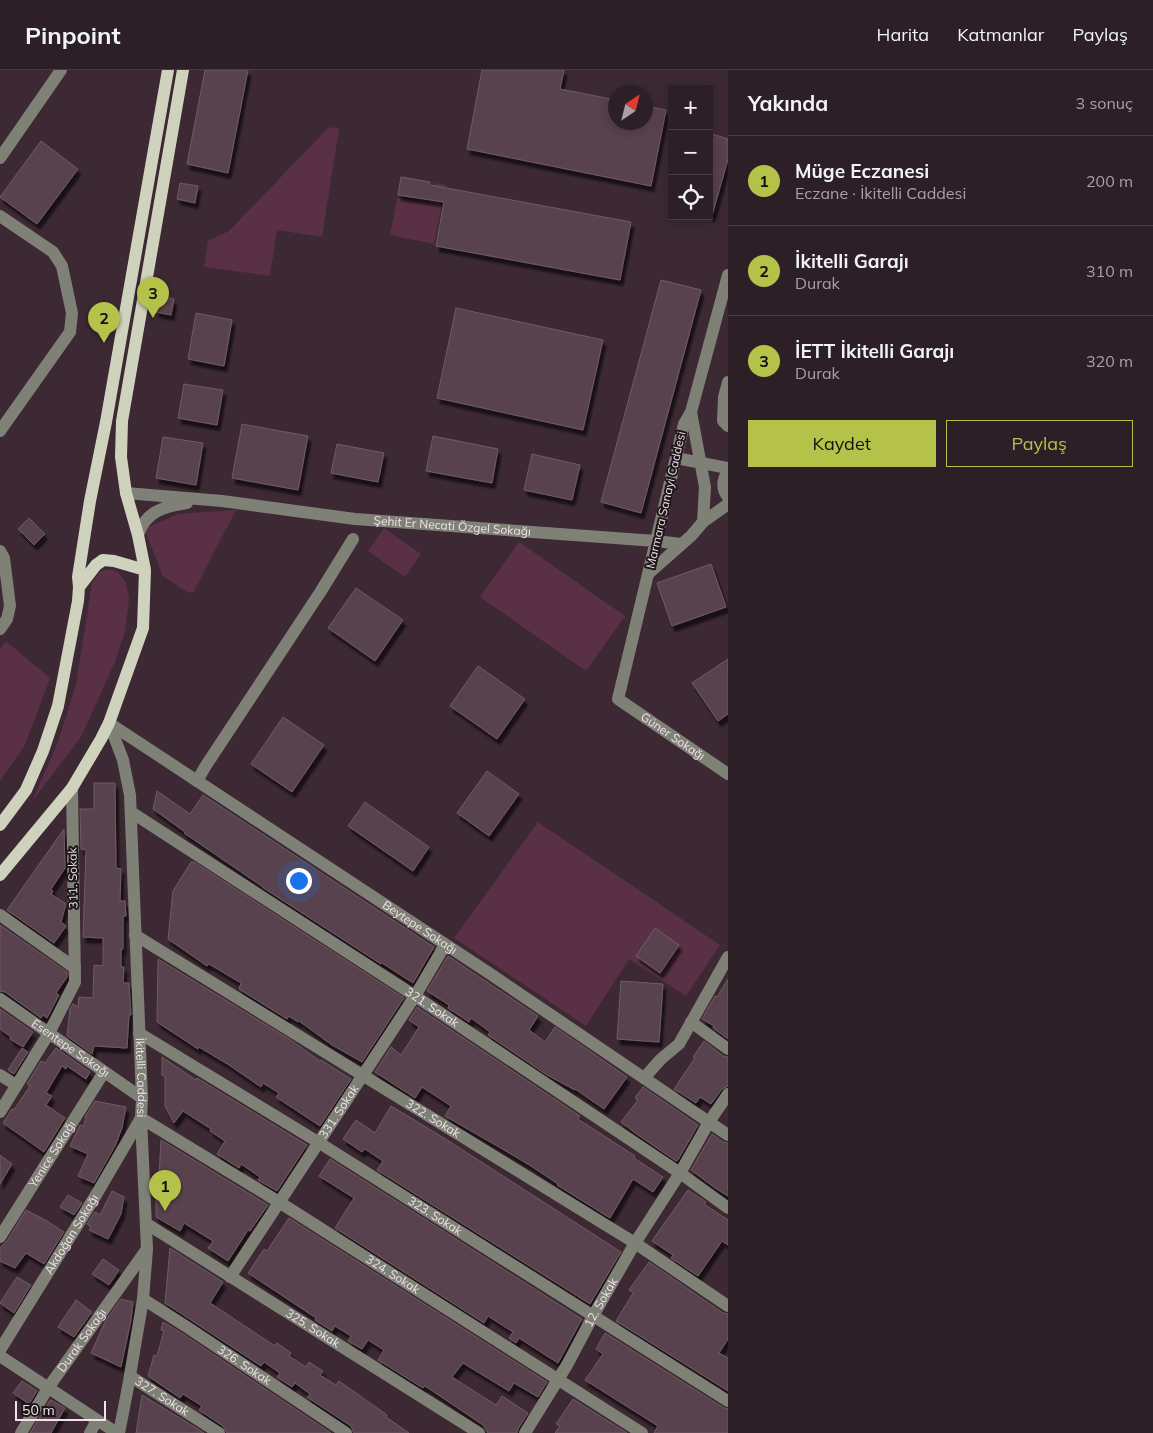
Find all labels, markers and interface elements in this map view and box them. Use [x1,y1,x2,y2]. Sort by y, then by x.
text: Pinpoint [25,20,121,50]
text: Harita [877,23,929,46]
text: Katmanlar [957,23,1044,46]
text: Paylaş [1072,23,1128,46]
north arrow [608,85,653,130]
map controls [668,85,713,220]
button: + [668,85,713,130]
text: Yakında [748,90,828,116]
text: 3 sonuç [1076,93,1133,113]
button: − [668,130,713,175]
text: Müge Eczanesi [795,159,929,183]
text: 1 [759,171,769,191]
text: 200 m [1086,171,1133,191]
button: locate [668,175,713,220]
text: Eczane · İkitelli Caddesi [795,183,966,203]
text: İkitelli Garajı [795,249,909,273]
text: 2 [759,261,769,281]
text: 310 m [1086,261,1133,281]
text: Durak [795,273,840,293]
pin: 3 [137,277,169,318]
pin: 2 [88,302,120,343]
text: İETT İkitelli Garajı [795,339,954,363]
text: 3 [759,351,769,371]
text: 320 m [1086,351,1133,371]
text: Durak [795,363,840,383]
button: Kaydet [748,420,936,467]
button: Paylaş [946,420,1133,467]
street label: Marmara Sanayi Caddesi [642,430,689,570]
street label: Şehit Er Necati Özgel Sokağı [373,512,531,539]
street label: Güner Sokağı [638,709,708,763]
street label: 311. Sokak [64,846,81,909]
your location [286,868,312,894]
street label: Beytepe Sokağı [380,897,460,957]
street label: 321. Sokak [403,984,463,1031]
street label: Esentepe Sokağı [29,1015,113,1080]
street label: İkitelli Caddesi [133,1037,150,1118]
street label: 331. Sokak [315,1081,362,1141]
street label: 322. Sokak [403,1096,464,1141]
street label: Yenice Sokağı [25,1118,78,1191]
pin: 1 [149,1170,181,1211]
street label: Akdoğan Sokağı [41,1191,102,1277]
street label: 323. Sokak [405,1193,466,1239]
street label: 324. Sokak [363,1251,424,1297]
street label: 12. Sokak [581,1274,621,1329]
street label: Durak Sokağı [54,1305,109,1375]
street label: 325. Sokak [283,1305,344,1351]
street label: 326. Sokak [215,1342,275,1388]
street label: 327. Sokak [132,1373,193,1419]
scale bar [15,1398,106,1421]
text: 50 m [22,1401,55,1419]

